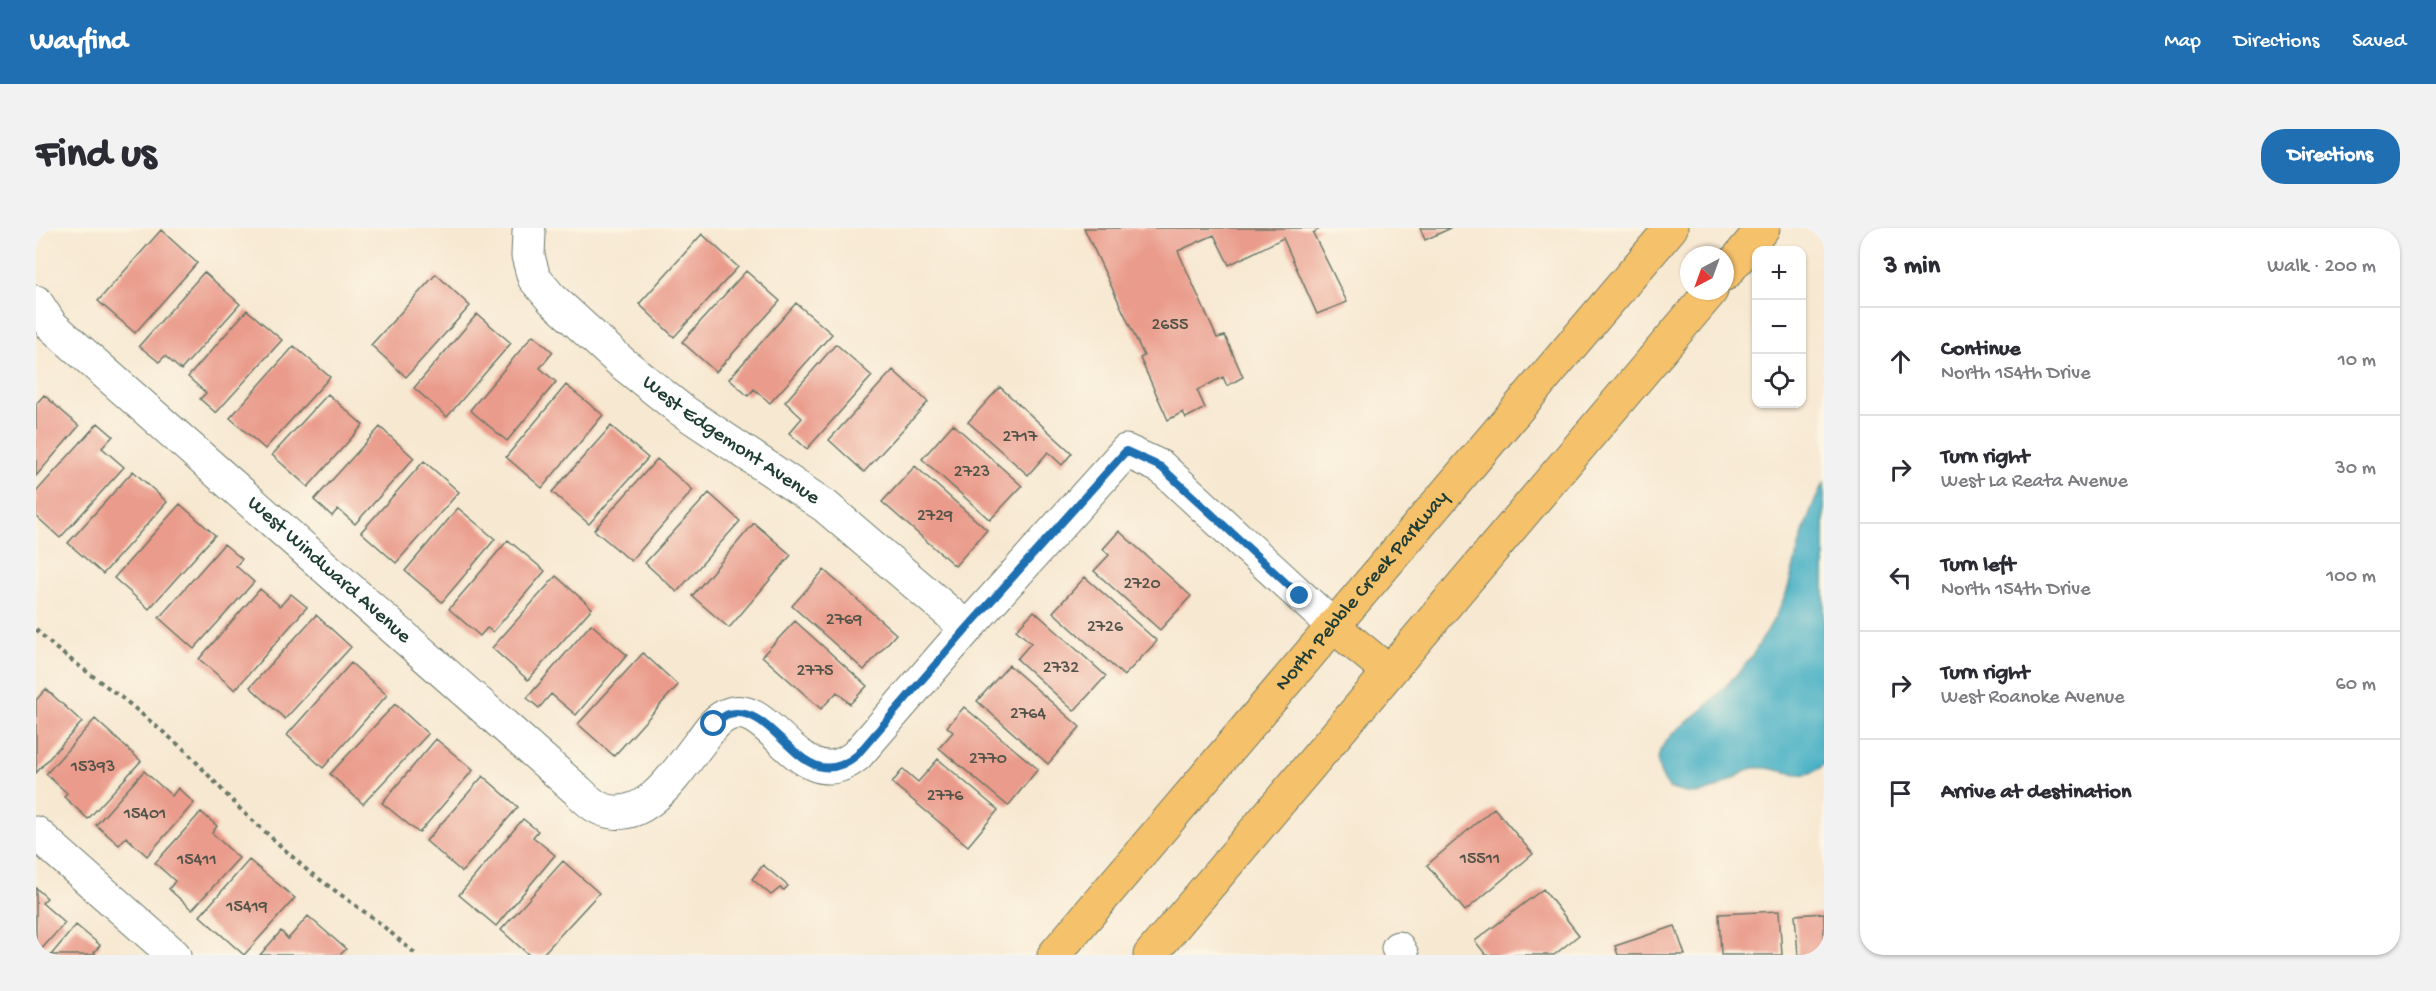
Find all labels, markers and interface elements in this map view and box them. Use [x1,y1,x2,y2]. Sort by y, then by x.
text: Wayfind [30,26,127,59]
text: Map [2164,30,2201,55]
text: Directions [2234,30,2319,55]
text: Saved [2352,30,2406,55]
button: Directions [2261,129,2400,184]
text: Find us [36,132,156,181]
north arrow [1680,246,1734,300]
map controls [1752,246,1806,408]
button: + [1752,246,1806,300]
text: 3 min [1884,252,1940,283]
text: Walk · 200 m [2267,256,2376,279]
button: − [1752,300,1806,354]
house number: 2655 [1152,315,1188,336]
text: Continue [1941,337,2021,363]
icon: ahead [1884,345,1917,378]
text: 10 m [2338,350,2376,373]
button: locate [1752,354,1806,408]
text: North 154th Drive [1941,363,2090,386]
street label: West Edgemont Avenue [636,371,825,512]
house number: 2717 [1003,427,1038,448]
text: Turn right [1941,445,2029,471]
icon: right [1884,453,1917,486]
text: 30 m [2335,458,2376,481]
house number: 2723 [954,462,990,483]
text: West La Reata Avenue [1941,471,2128,494]
street label: North Pebble Creek Parkway [1271,486,1455,697]
street label: West Windward Avenue [241,491,417,650]
house number: 2729 [917,506,953,527]
text: Turn left [1941,553,2015,579]
icon: left [1884,561,1917,594]
text: 100 m [2326,566,2376,589]
house number: 2720 [1123,574,1161,595]
text: North 154th Drive [1941,579,2090,602]
route end [1286,582,1312,608]
house number: 2769 [826,610,862,631]
house number: 2726 [1087,617,1124,638]
house number: 2732 [1043,658,1079,679]
house number: 2775 [796,661,834,682]
text: Turn right [1941,661,2029,687]
icon: right [1884,669,1917,702]
text: 60 m [2336,674,2376,697]
text: West Roanoke Avenue [1941,687,2125,710]
house number: 2764 [1010,704,1046,725]
route start [700,710,726,736]
house number: 2770 [969,749,1007,770]
house number: 15393 [70,757,115,778]
icon: arrive [1884,777,1917,810]
text: Arrive at destination [1941,780,2131,806]
house number: 2776 [927,786,964,807]
house number: 15401 [123,804,166,825]
house number: 15511 [1459,849,1500,870]
house number: 15411 [176,850,217,871]
house number: 15419 [225,897,268,918]

